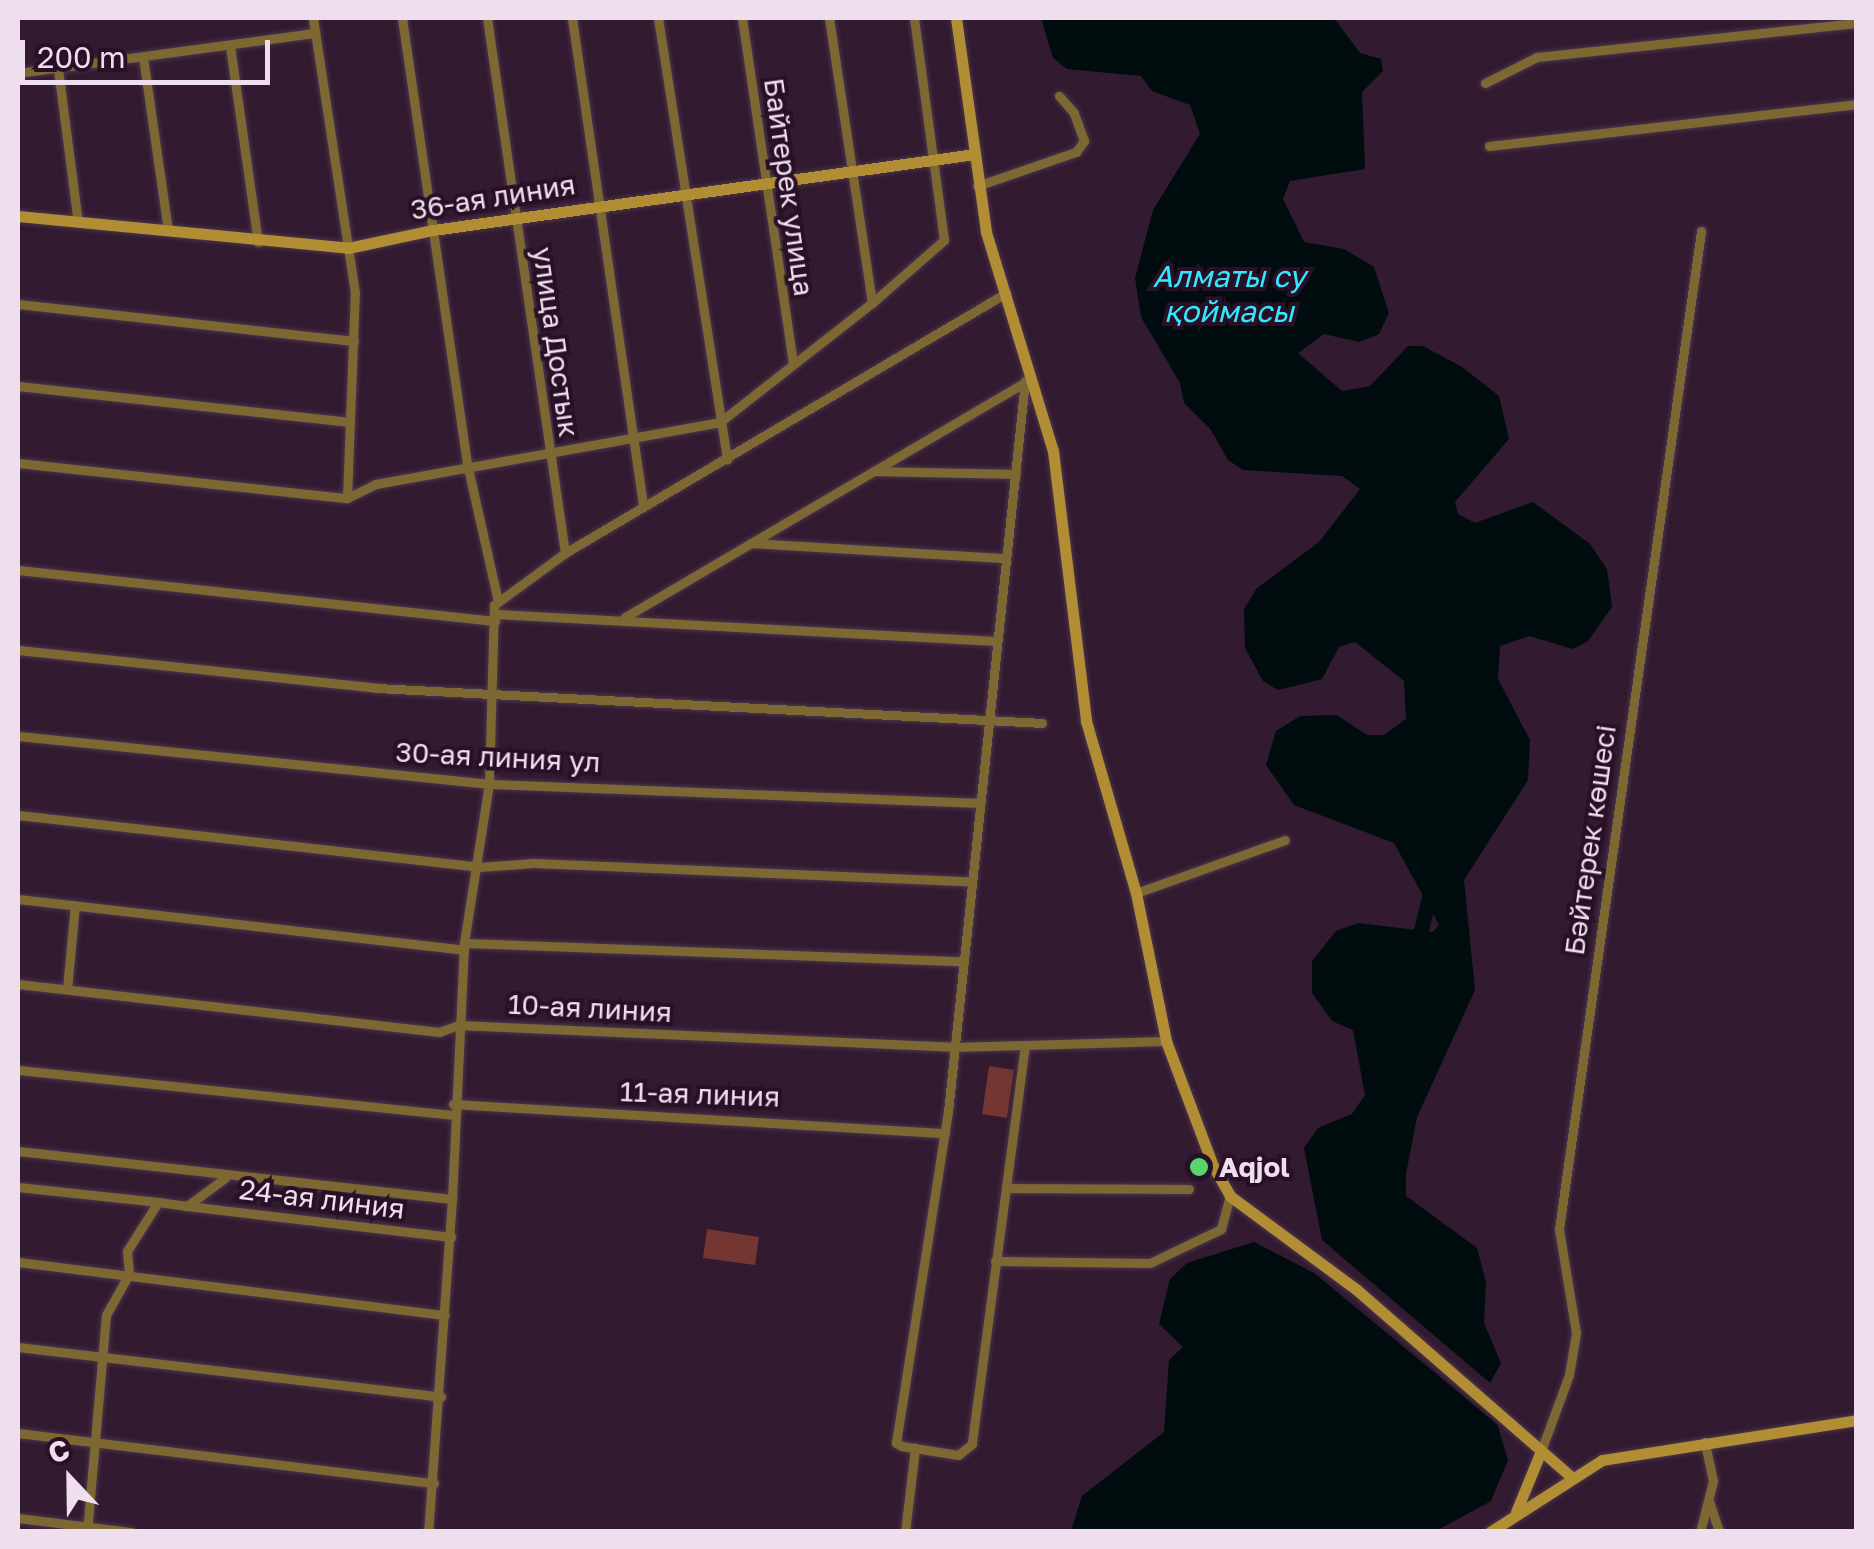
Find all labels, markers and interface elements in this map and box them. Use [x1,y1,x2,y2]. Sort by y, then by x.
scale bar [25,20,275,82]
text: 200 m [37,39,126,75]
street label: Байтерек улица [757,76,821,298]
street label: 36-ая линия [408,167,578,227]
street label: улица Достык [526,245,586,439]
water label: Алматы су қоймасы [1152,258,1306,328]
street label: Бәйтерек көшесі [1557,723,1623,957]
street label: 30-ая линия ул [395,735,601,779]
street label: 10-ая линия [507,987,673,1029]
street label: 11-ая линия [619,1074,781,1114]
place label: Aqjol [1219,1150,1290,1184]
marker: Aqjol [1188,1156,1210,1178]
street label: 24-ая линия [237,1172,407,1226]
north arrow [20,1429,120,1529]
text: С [43,1432,74,1470]

